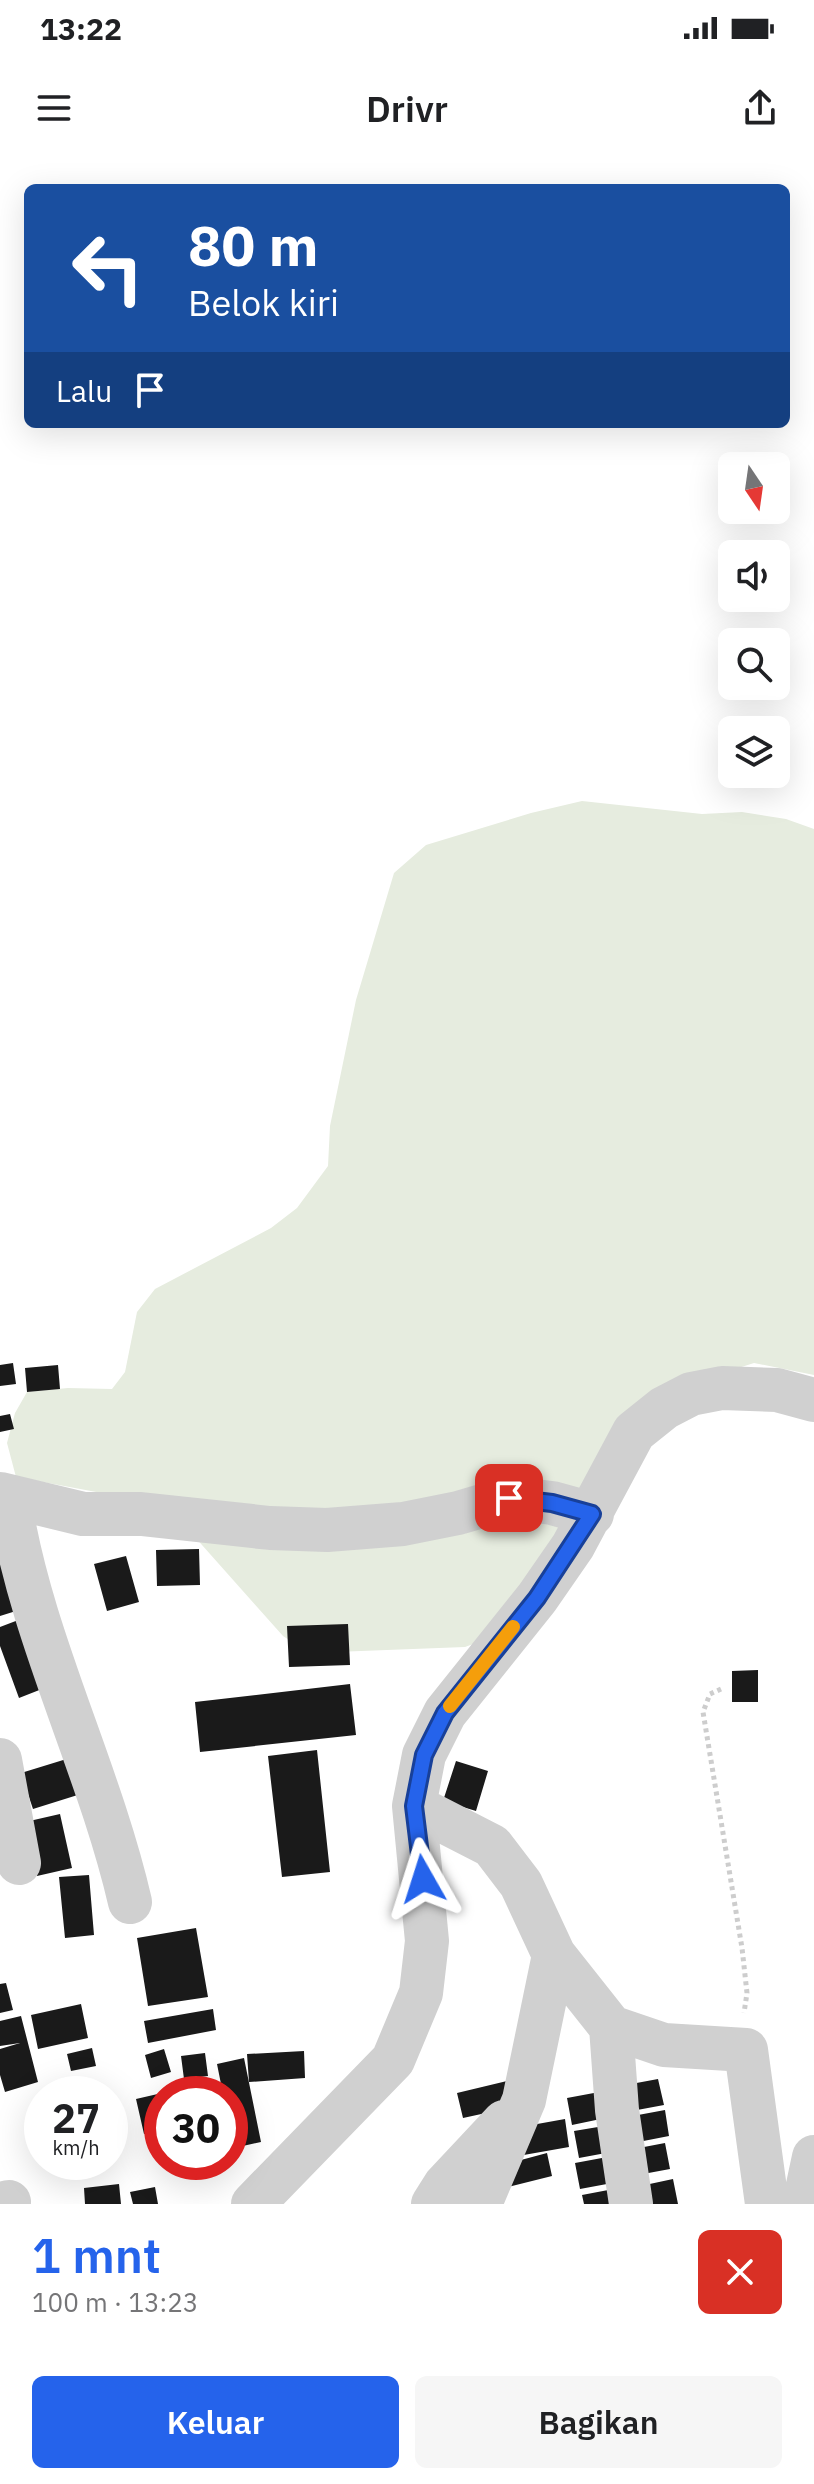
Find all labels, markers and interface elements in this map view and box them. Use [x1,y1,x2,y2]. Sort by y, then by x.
text: 13:22 [40,9,122,48]
text: Drivr [366,85,448,132]
icon: menu [32,86,76,130]
icon: share [738,86,782,130]
text: 80 m [188,209,318,281]
icon: left [56,216,160,320]
text: Belok kiri [188,279,339,326]
icon: arrive [128,368,172,412]
text: Lalu [56,371,112,410]
north arrow [718,452,790,524]
map controls [718,452,790,788]
button: sound [718,540,790,612]
button: search [718,628,790,700]
button: layers [718,716,790,788]
pin [475,1464,543,1532]
icon: arrive [487,1476,531,1520]
position arrow [381,1837,465,1921]
speed limit sign: 30 [144,2076,248,2180]
text: 27 [52,2092,100,2144]
text: km/h [52,2134,100,2161]
text: 1 mnt [32,2224,161,2286]
button: close [698,2230,782,2314]
text: 100 m · 13:23 [32,2285,198,2319]
button: Keluar [32,2376,399,2468]
button: Bagikan [415,2376,782,2468]

